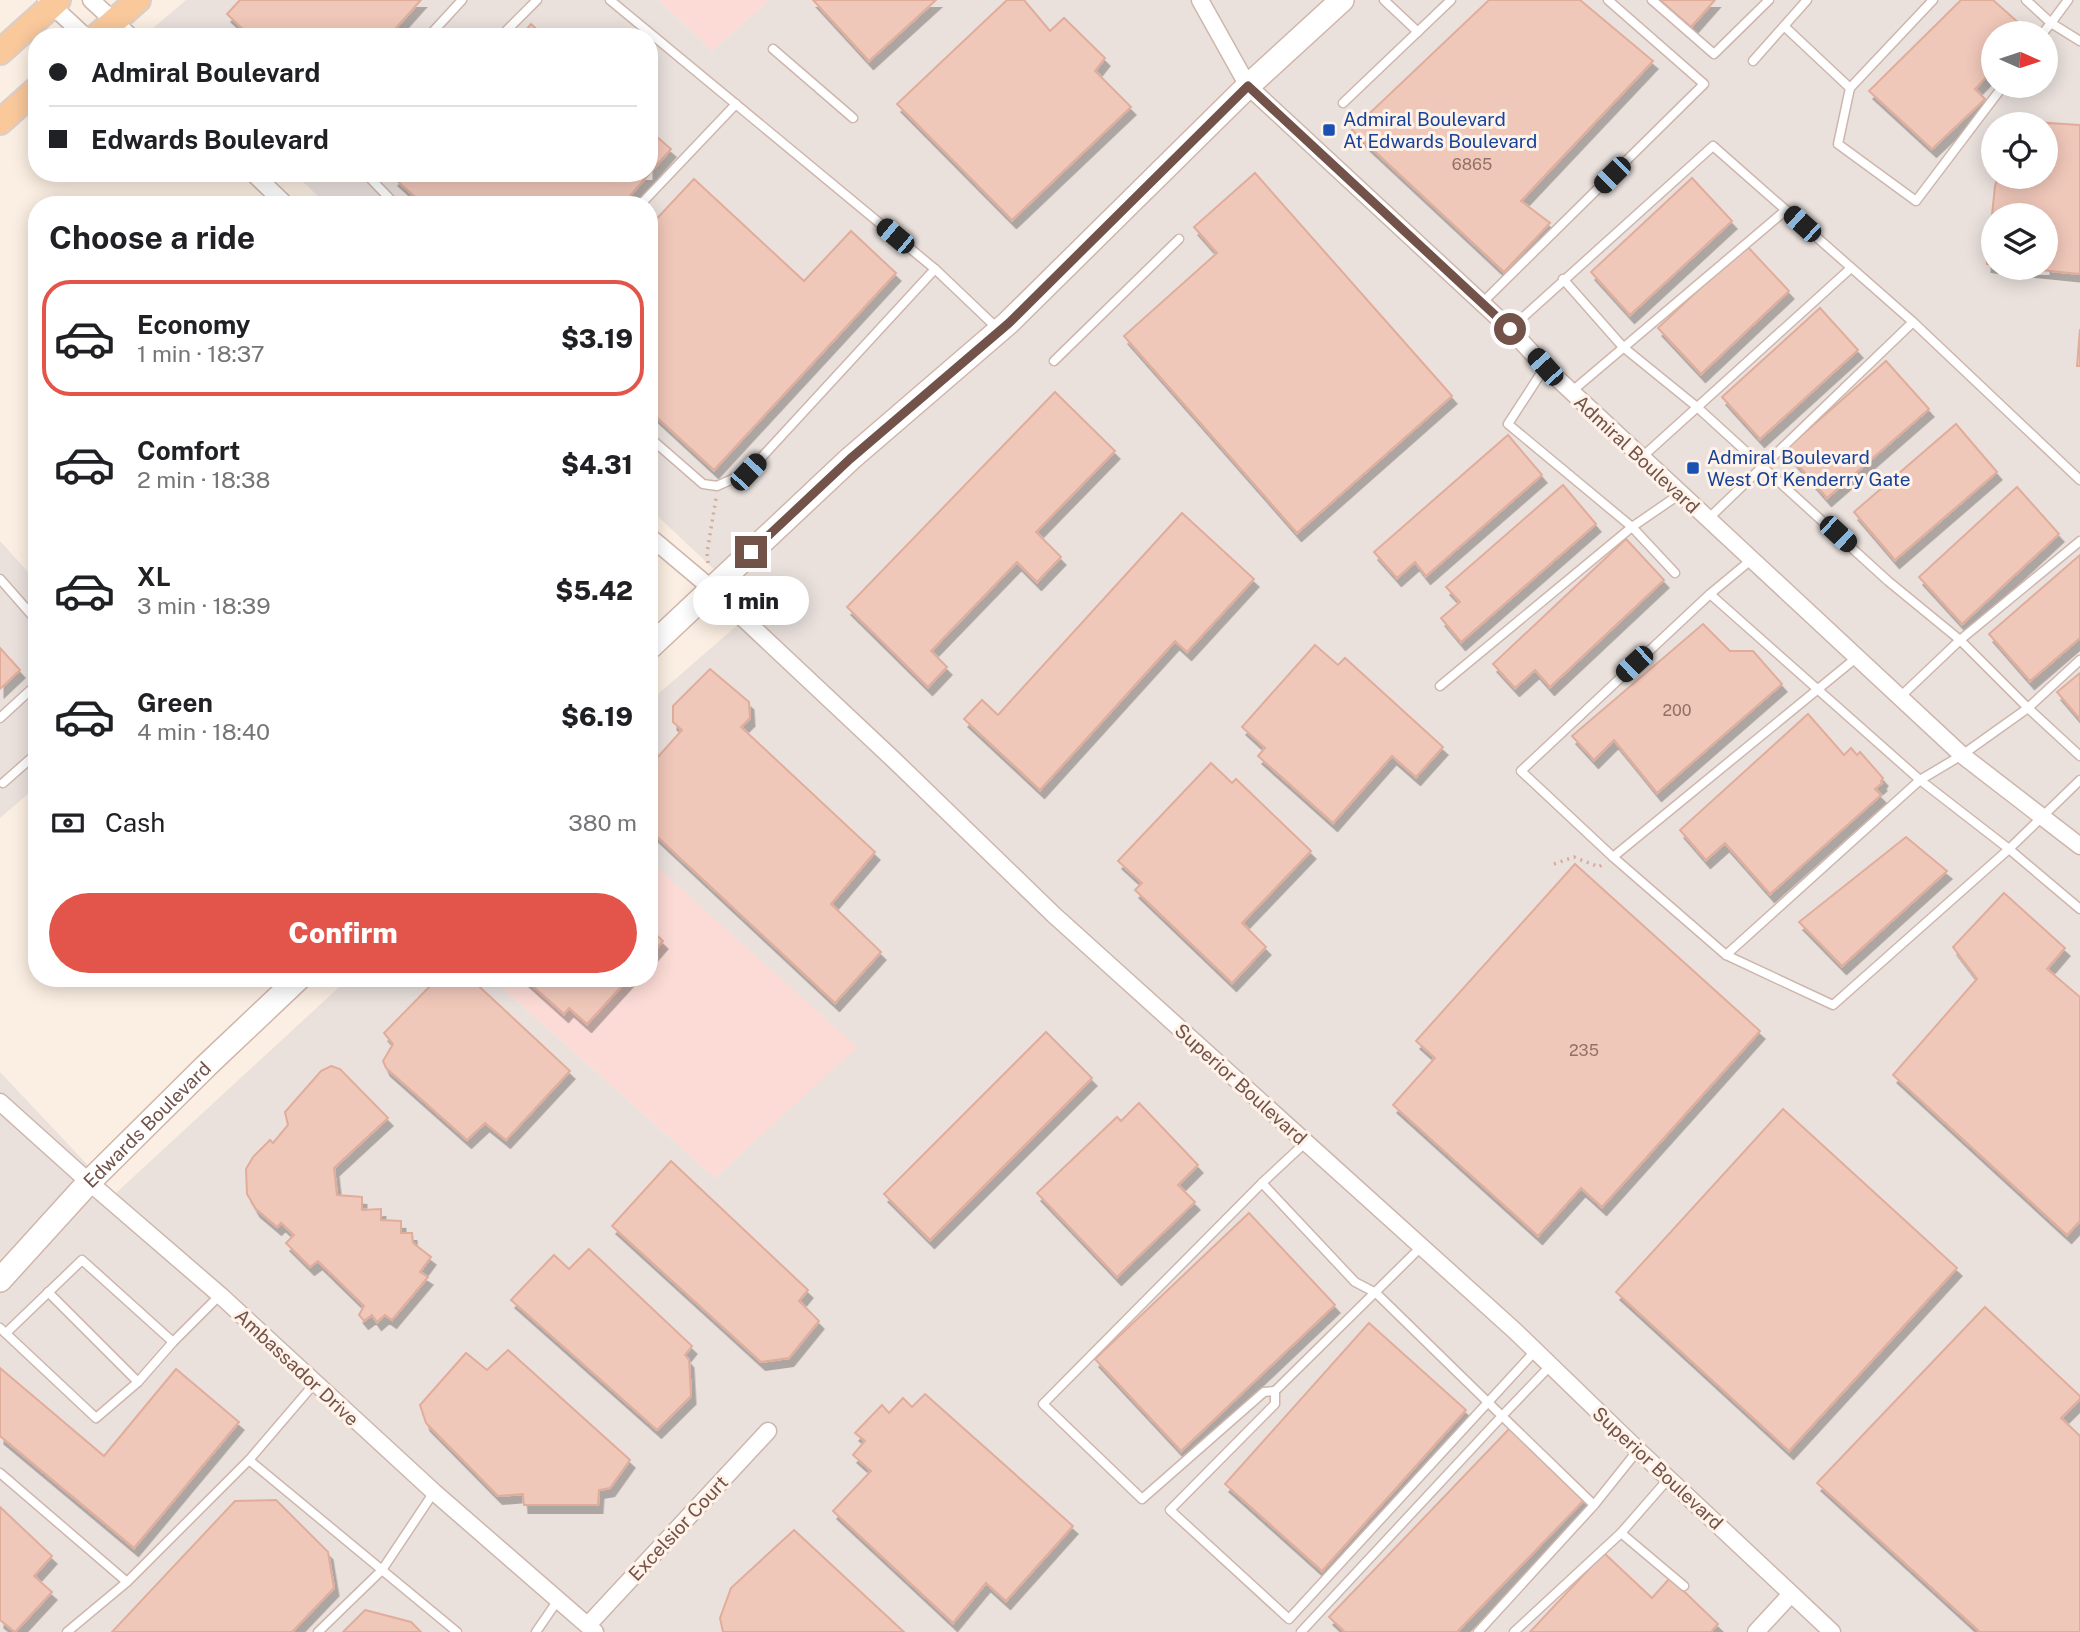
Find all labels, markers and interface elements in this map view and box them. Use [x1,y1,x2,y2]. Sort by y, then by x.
north arrow [1981,21,2058,98]
map controls [1981,21,2058,280]
text: Admiral Boulevard [91,57,320,88]
place label: Admiral Boulevard At Edwards Boulevard [1343,108,1537,152]
button: locate [1981,112,2058,189]
marker: Admiral Boulevard At Edwards Boulevard [1321,122,1337,138]
text: Edwards Boulevard [91,124,329,155]
car [1590,153,1635,197]
house number: 6865 [1452,155,1492,174]
car [1780,202,1825,246]
button: layers [1981,203,2058,280]
car [873,214,918,258]
text: Choose a ride [49,219,255,256]
icon: car [53,307,116,370]
text: Economy [137,309,250,340]
route start [1494,313,1526,345]
text: $3.19 [561,323,633,354]
text: 1 min · 18:37 [137,340,265,367]
car [1524,344,1567,390]
street label: Admiral Boulevard [1570,390,1704,518]
icon: car [53,433,116,496]
text: Comfort [137,435,240,466]
place label: Admiral Boulevard West Of Kenderry Gate [1707,446,1910,490]
text: $4.31 [561,449,633,480]
car [726,449,771,495]
marker: Admiral Boulevard West Of Kenderry Gate [1685,460,1701,476]
text: 2 min · 18:38 [137,466,270,493]
car [1816,512,1861,556]
route end [735,536,767,568]
icon: car [53,559,116,622]
text: XL [137,561,171,592]
text: $5.42 [555,575,633,606]
callout: 1 min [693,576,809,626]
text: 1 min [723,587,779,614]
text: 3 min · 18:39 [137,592,271,619]
car [1612,642,1657,686]
icon: car [53,685,116,748]
text: Green [137,687,213,718]
text: $6.19 [561,701,633,732]
house number: 200 [1662,701,1692,720]
text: 4 min · 18:40 [137,718,270,745]
icon: cash [49,804,87,842]
text: Cash [105,807,165,838]
text: 380 m [568,809,637,836]
button: Confirm [49,893,637,973]
street label: Superior Boulevard [1171,1019,1311,1149]
house number: 235 [1569,1041,1599,1060]
street label: Edwards Boulevard [79,1057,215,1192]
street label: Ambassador Drive [231,1304,363,1430]
street label: Superior Boulevard [1588,1402,1728,1534]
street label: Excelsior Court [624,1471,732,1585]

